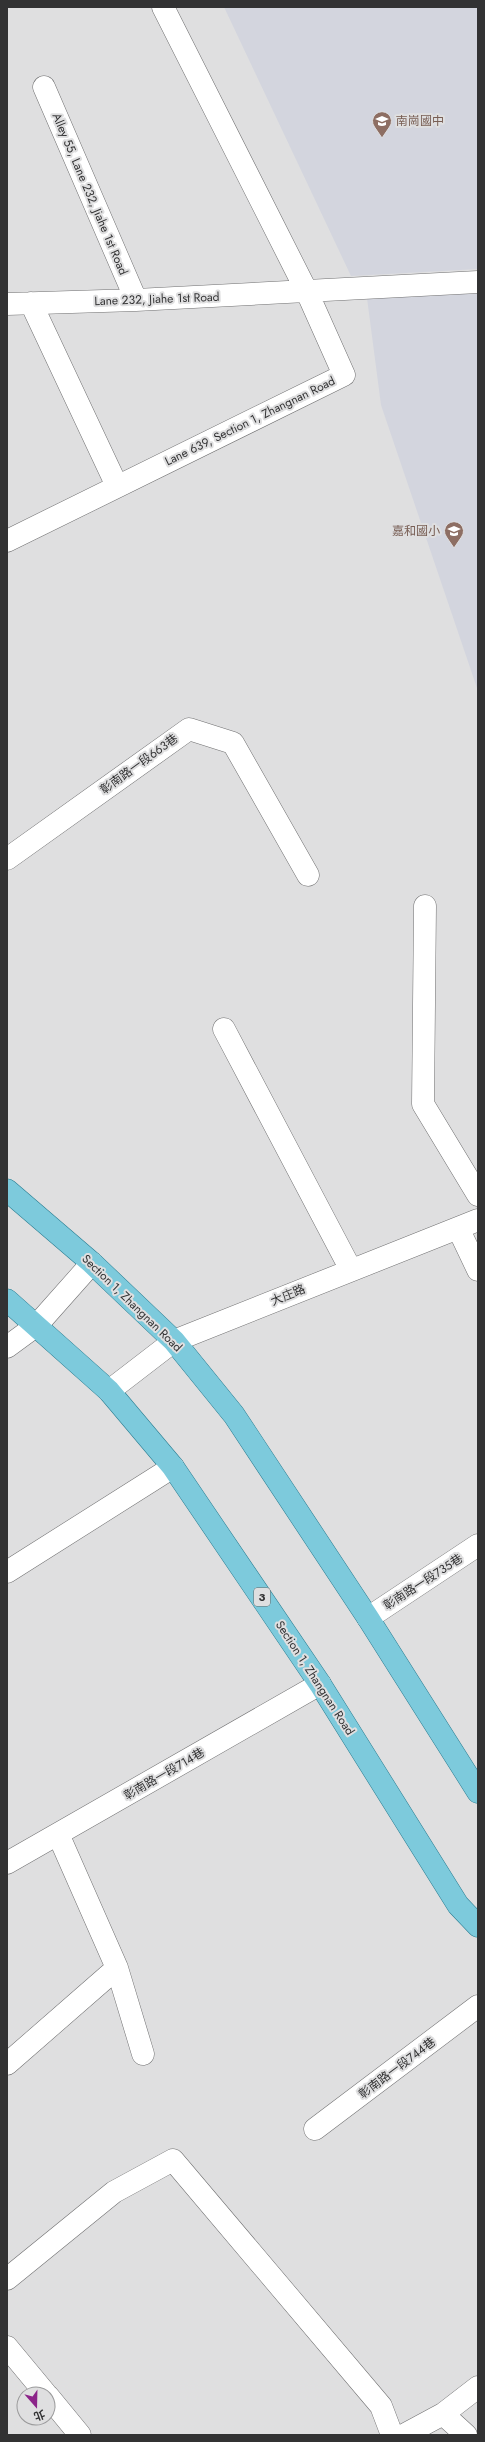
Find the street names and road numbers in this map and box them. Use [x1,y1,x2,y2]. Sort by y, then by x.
street label: Alley 55, Lane 232, Jiahe 1st Road [48,110,132,278]
street label: Lane 232, Jiahe 1st Road [94,288,220,310]
street label: Lane 639, Section 1, Zhangnan Road [162,372,338,470]
street label: 彰南路一段663巷 [96,730,182,798]
street label: Section 1, Zhangnan Road [78,1250,186,1356]
street label: 大庄路 [268,1280,308,1310]
street label: 彰南路一段735巷 [380,1550,466,1614]
road number: 3 [254,1588,270,1606]
street label: Section 1, Zhangnan Road [271,1617,359,1739]
street label: 彰南路一段714巷 [120,1744,208,1804]
street label: 彰南路一段744巷 [355,2033,439,2103]

